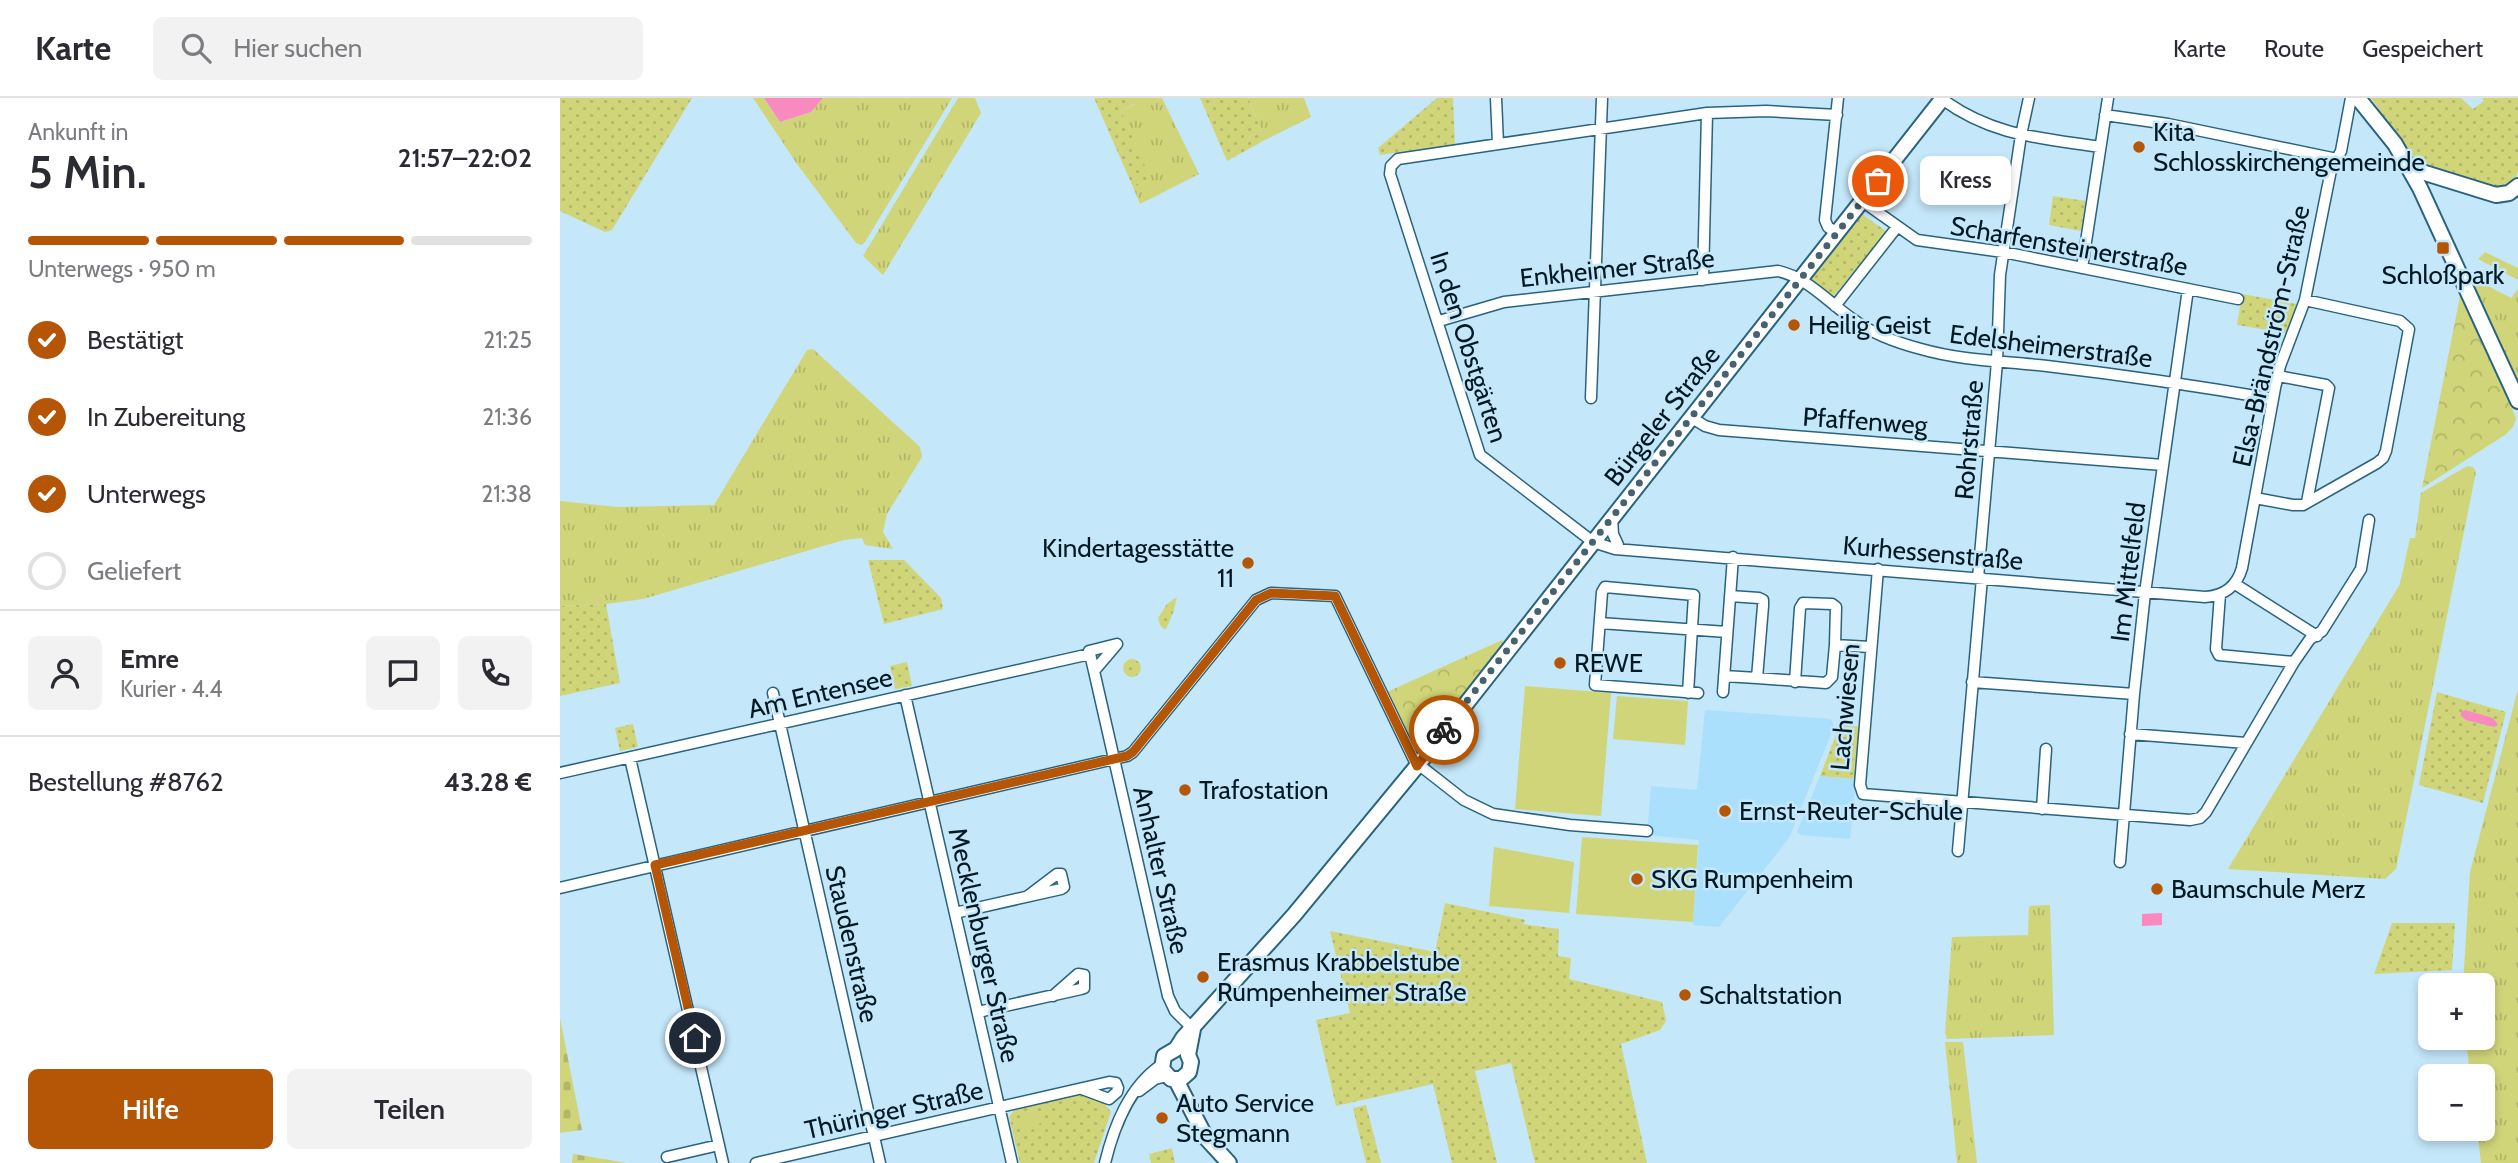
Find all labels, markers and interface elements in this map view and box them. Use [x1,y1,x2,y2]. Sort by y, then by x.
search box [153,17,643,80]
text: Karte [35,28,111,68]
icon: search [177,29,215,67]
text: Hier suchen [233,32,362,64]
text: Karte [2173,34,2226,63]
text: Route [2264,34,2324,63]
text: Gespeichert [2362,34,2483,63]
place label: Kita Schlosskirchengemeinde [2153,116,2425,178]
text: Ankunft in [28,118,128,146]
marker: Kita Schlosskirchengemeinde [2131,139,2147,155]
text: 21:57–22:02 [398,142,532,174]
text: 5 Min. [28,144,147,200]
pin [1848,151,1908,211]
callout: Kress [1920,156,2011,206]
icon: bag [1859,162,1897,200]
text: Kress [1939,166,1992,194]
street label: Elsa-Brändström-Straße [2225,202,2317,470]
street label: Scharfensteinerstraße [1948,209,2190,283]
marker: Schloßpark [2435,240,2451,256]
street label: Enkheimer Straße [1518,242,1716,294]
street label: In den Obstgärten [1423,247,1515,447]
text: Unterwegs · 950 m [28,255,216,283]
place label: Schloßpark [2381,259,2505,291]
place label: Heilig Geist [1808,309,1931,341]
marker: Heilig Geist [1786,317,1802,333]
street label: Edelsheimerstraße [1948,318,2154,374]
icon: check [28,321,66,359]
text: Bestätigt [87,324,184,356]
text: 21:25 [483,326,532,354]
street label: Bürgeler Straße [1597,340,1727,492]
street label: Rohrstraße [1948,379,1990,501]
icon: check [28,398,66,436]
text: In Zubereitung [87,401,245,433]
street label: Pfaffenweg [1801,401,1930,441]
text: 21:36 [482,403,532,431]
icon: check [28,475,66,513]
text: Unterwegs [87,478,206,510]
text: 21:38 [481,480,532,508]
street label: Im Mittelfeld [2104,500,2152,644]
street label: Kurhessenstraße [1841,529,2025,577]
place label: Kindertagesstätte 11 [1042,532,1234,594]
text: Geliefert [87,555,181,587]
marker: Kindertagesstätte 11 [1240,555,1256,571]
button: person [28,636,102,710]
button: chat [366,636,440,710]
button: phone [458,636,532,710]
street label: Lachwiesen [1824,642,1866,772]
text: Emre [120,643,179,675]
place label: REWE [1574,647,1643,679]
marker: REWE [1552,655,1568,671]
street label: Am Entensee [745,661,895,725]
text: Kurier · 4.4 [120,675,223,703]
courier [1409,695,1479,765]
icon: bike [1425,711,1463,749]
text: Bestellung #8762 [28,766,224,798]
text: 43.28 € [444,766,532,798]
place label: Trafostation [1199,774,1328,806]
marker: Trafostation [1177,782,1193,798]
street label: Anhalter Straße [1126,783,1196,957]
place label: Ernst-Reuter-Schule [1739,795,1963,827]
marker: Ernst-Reuter-Schule [1717,803,1733,819]
street label: Mecklenburger Straße [941,824,1027,1066]
street label: Staudenstraße [818,862,886,1026]
place label: SKG Rumpenheim [1651,863,1853,895]
marker: SKG Rumpenheim [1629,871,1645,887]
place label: Baumschule Merz [2171,873,2365,905]
marker: Baumschule Merz [2149,881,2165,897]
place label: Erasmus Krabbelstube Rumpenheimer Straße [1217,946,1466,1008]
marker: Erasmus Krabbelstube Rumpenheimer Straße [1195,969,1211,985]
map controls [2418,973,2495,1141]
button: + [2418,973,2495,1050]
place label: Schaltstation [1699,979,1842,1011]
marker: Schaltstation [1677,987,1693,1003]
pin [665,1008,725,1068]
icon: home [676,1019,714,1057]
button: − [2418,1064,2495,1141]
button: Hilfe [28,1069,273,1149]
button: Teilen [287,1069,532,1149]
street label: Thüringer Straße [802,1074,986,1146]
place label: Auto Service Stegmann [1176,1087,1314,1149]
marker: Auto Service Stegmann [1154,1110,1170,1126]

